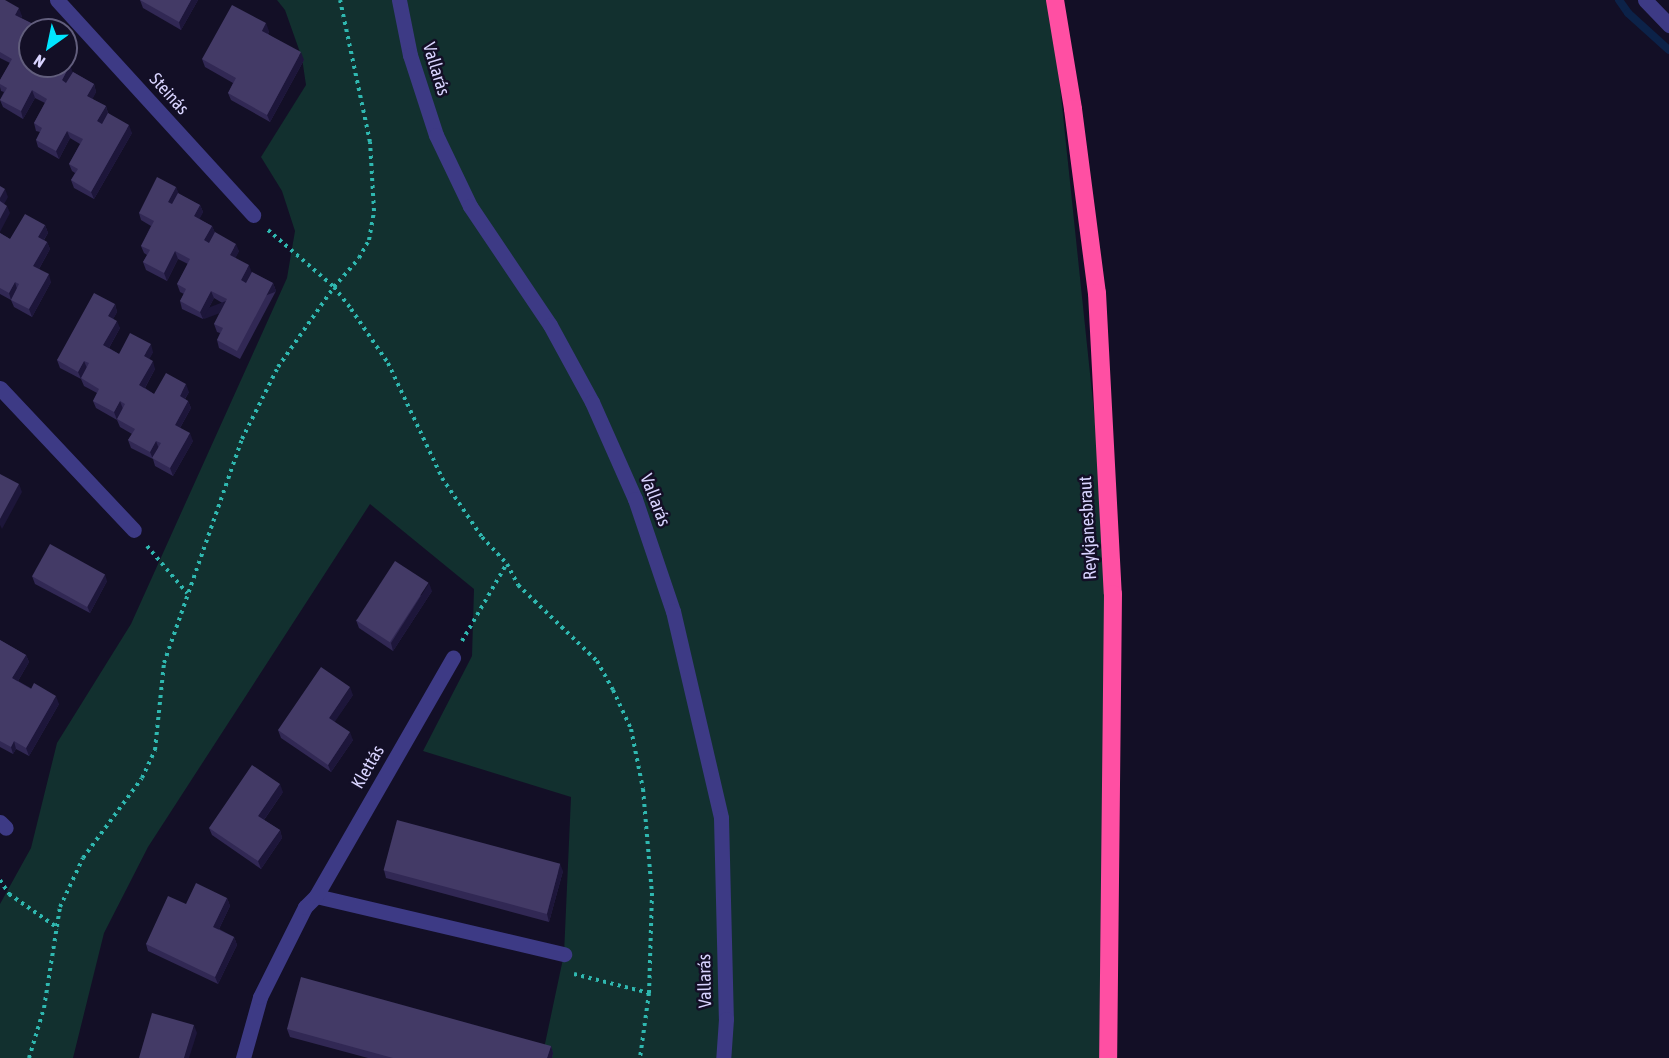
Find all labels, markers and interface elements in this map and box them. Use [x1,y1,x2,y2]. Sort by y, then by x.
north arrow [18,18,78,78]
street label: Vallarás [418,40,454,98]
text: N [30,51,48,72]
street label: Steinás [145,69,193,119]
street label: Vallarás [635,471,675,529]
street label: Reykjanesbraut [1074,476,1102,580]
street label: Klettás [347,741,389,793]
street label: Vallarás [694,954,716,1008]

